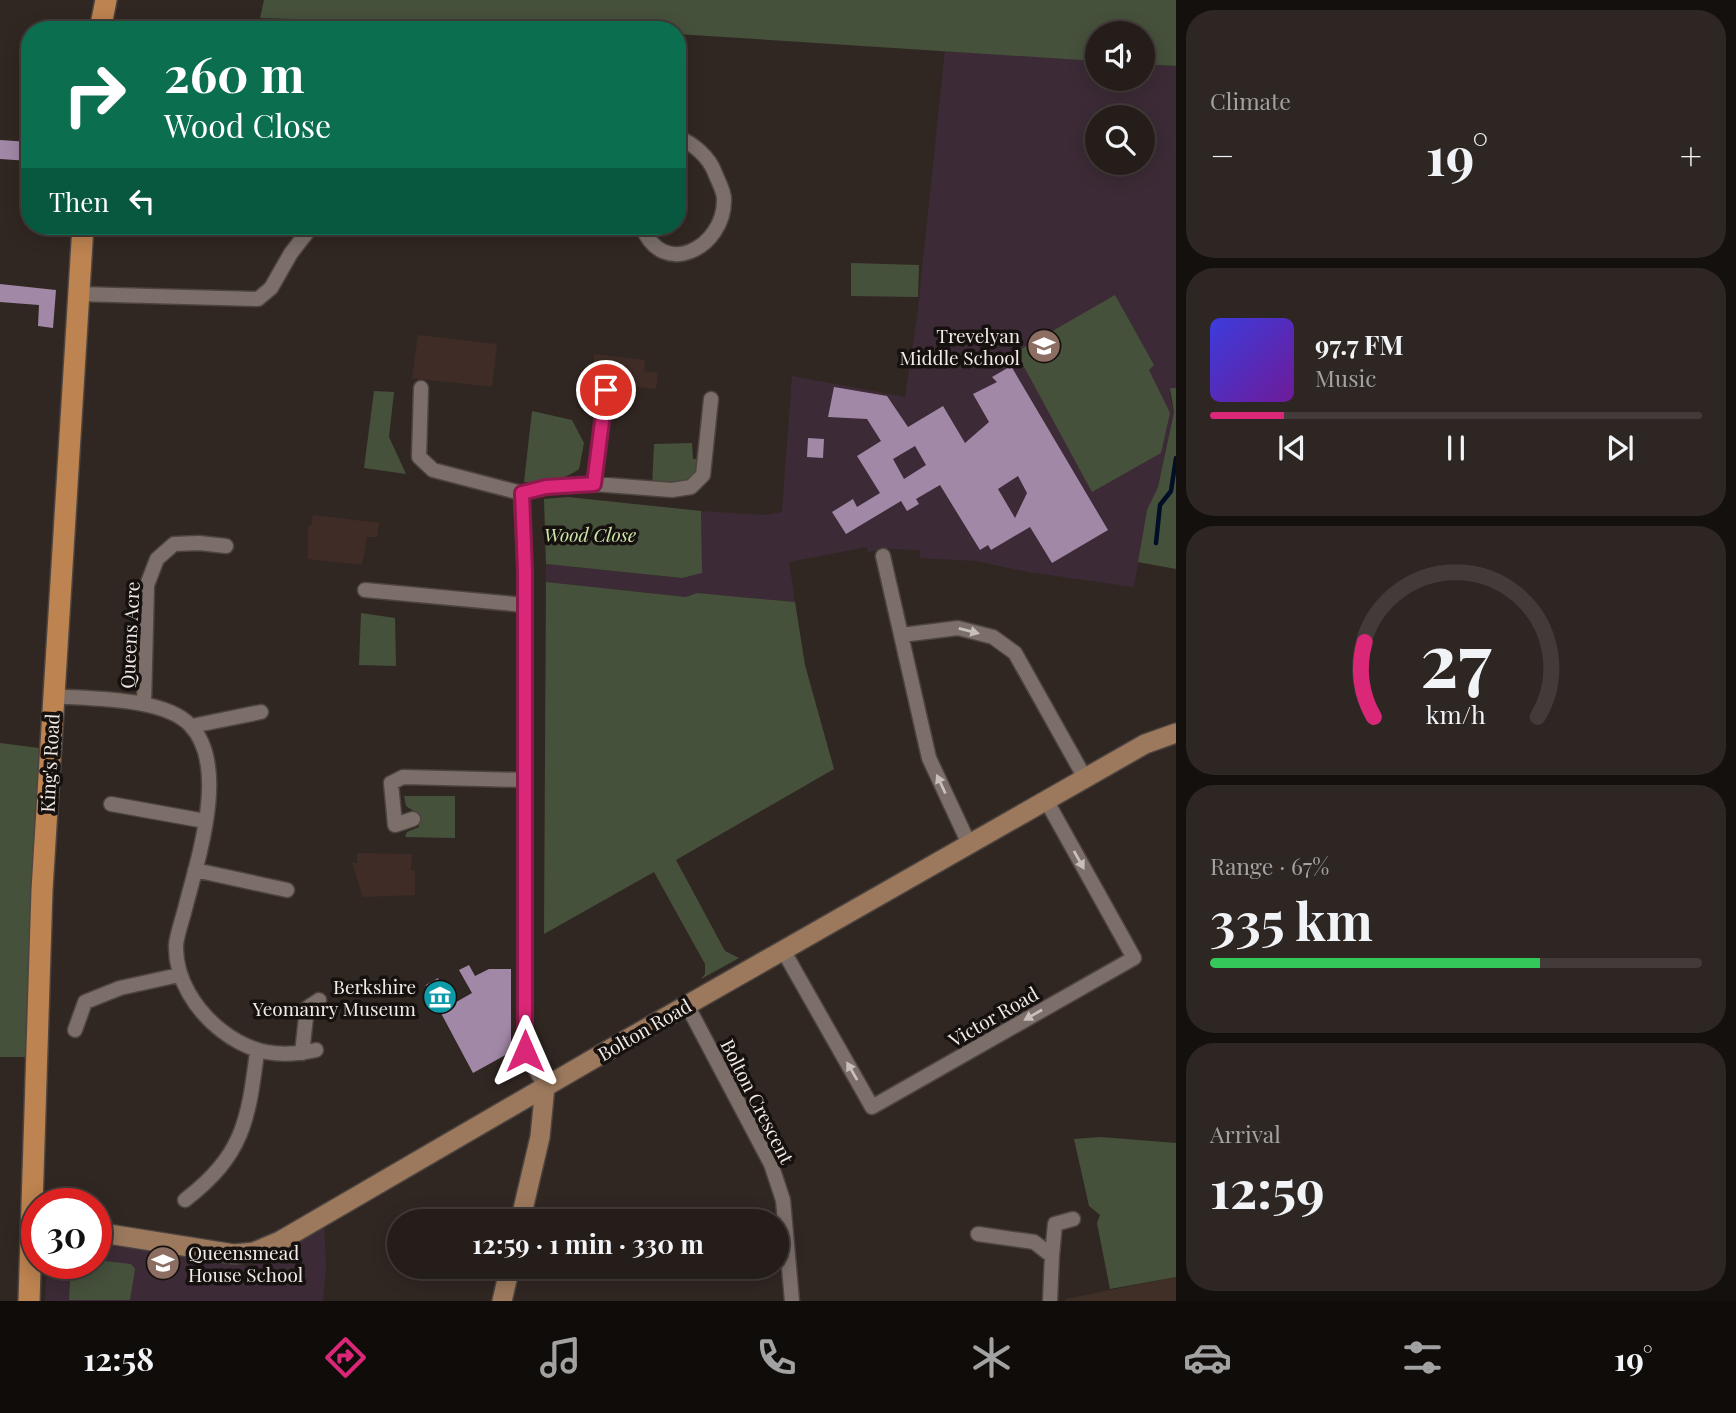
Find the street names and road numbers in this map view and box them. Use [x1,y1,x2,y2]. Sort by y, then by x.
street label: Queens Acre [113,581,145,689]
street label: King's Road [33,713,65,813]
street label: Victor Road [943,980,1043,1053]
street label: Bolton Road [592,992,696,1066]
street label: Bolton Crescent [715,1034,801,1168]

